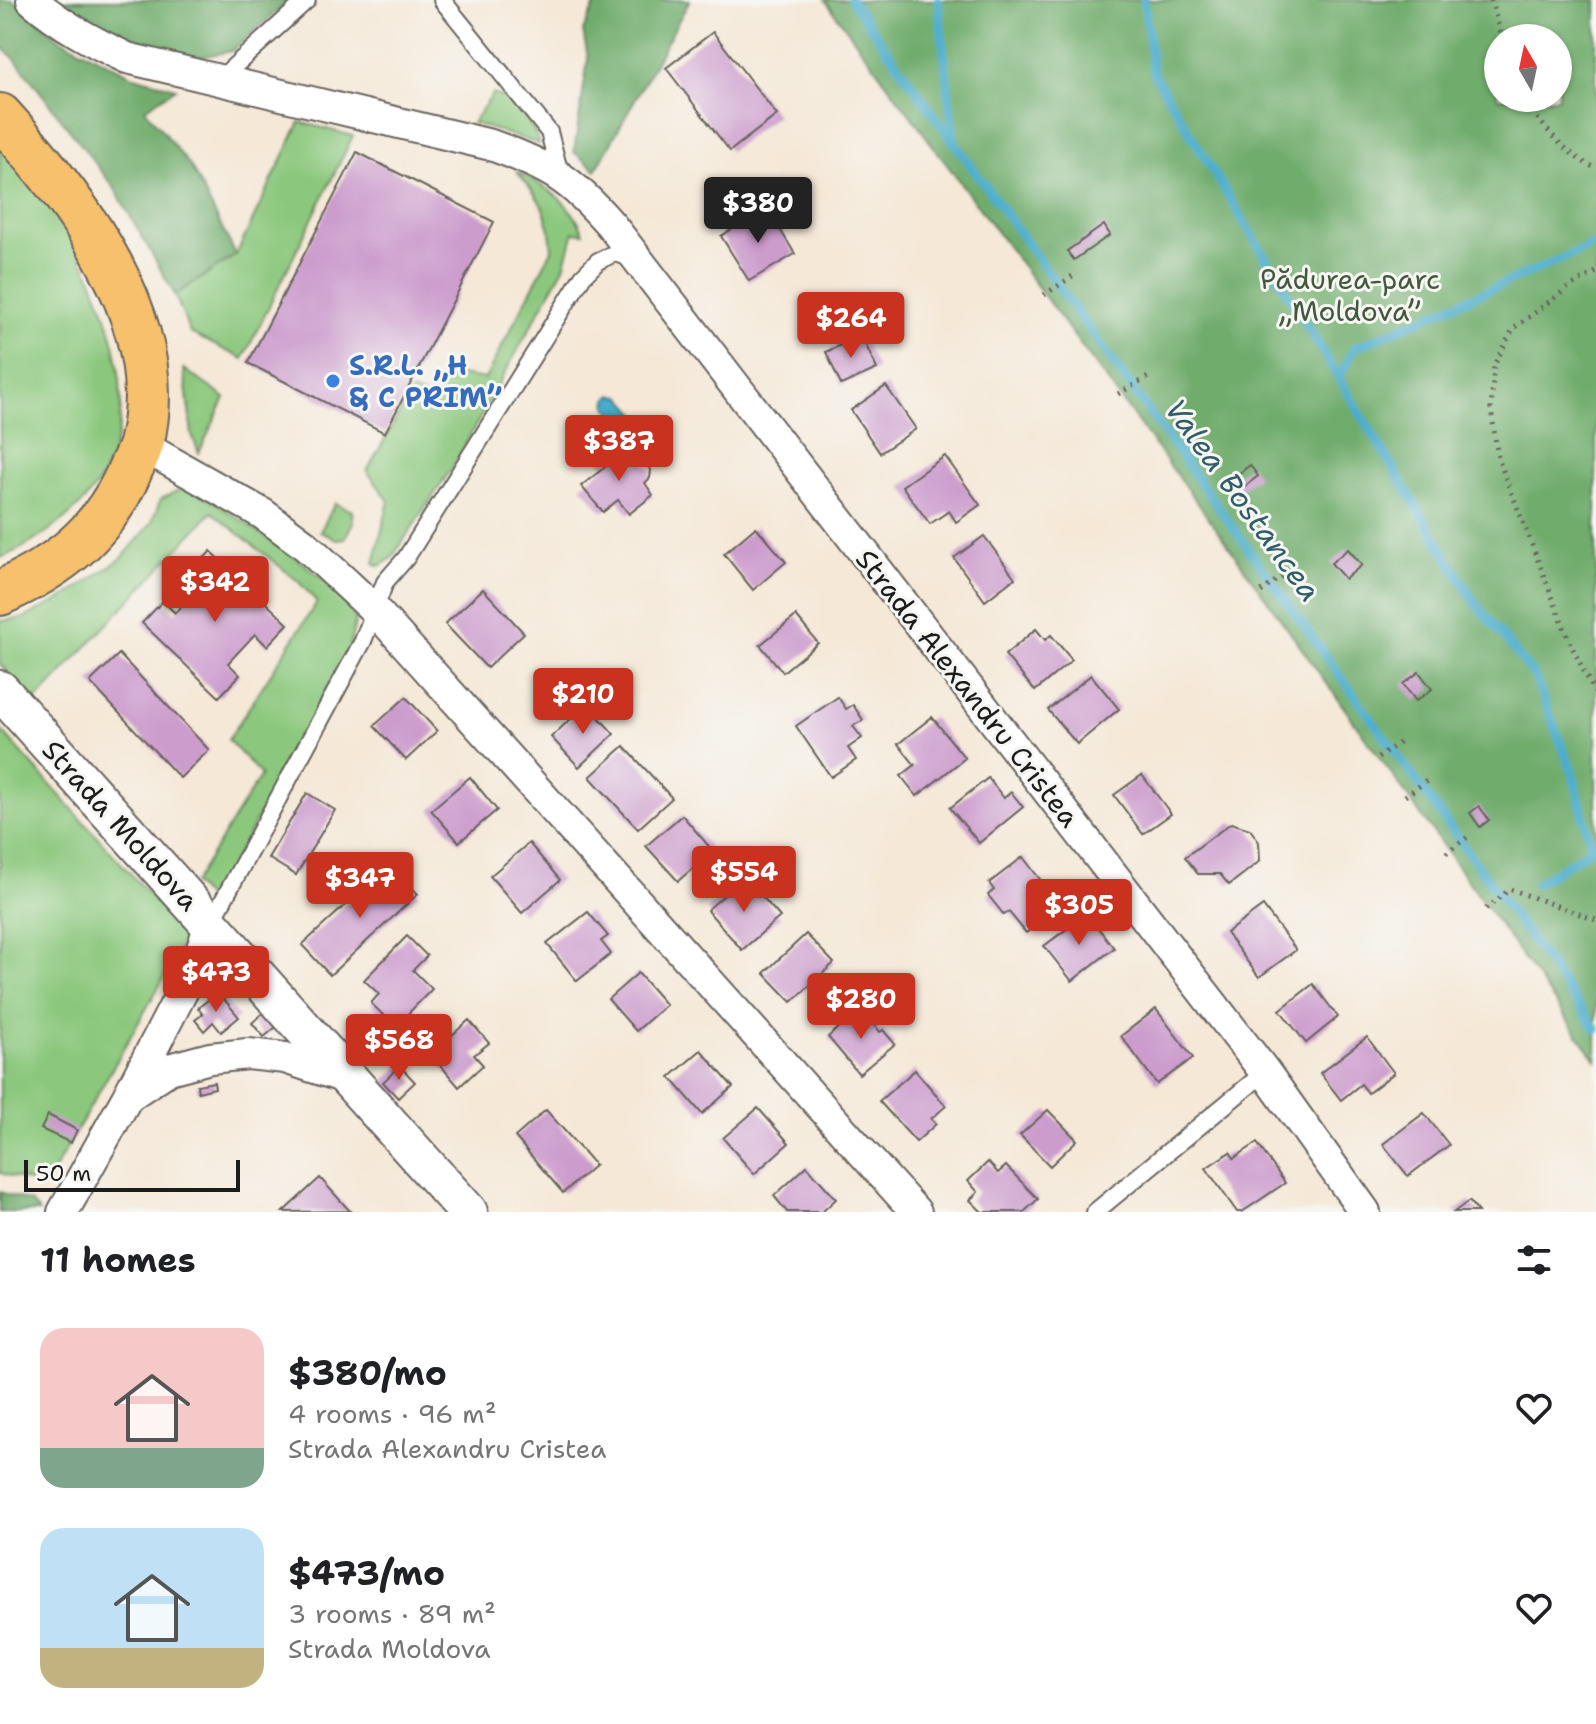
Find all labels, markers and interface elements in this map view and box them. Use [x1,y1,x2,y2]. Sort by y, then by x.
north arrow [1484,24,1572,112]
map controls [1484,24,1572,112]
pin: $380 [711,177,805,245]
text: $380 [722,185,794,220]
park label: Pădurea-parc „Moldova” [1260,260,1440,330]
pin: $264 [804,292,898,360]
text: $264 [815,300,887,335]
place label: S.R.L. „H & C PRIM” [349,346,502,416]
marker: S.R.L. „H & C PRIM” [324,372,342,390]
water label: Valea Bostancea [1155,390,1331,610]
pin: $387 [572,415,666,483]
text: $387 [583,423,655,458]
street label: Strada Alexandru Cristea [848,541,1088,835]
pin: $342 [168,556,262,624]
text: $342 [180,564,250,599]
pin: $210 [536,668,630,736]
text: $210 [551,676,615,711]
street label: Strada Moldova [34,731,208,919]
pin: $554 [697,846,791,914]
pin: $347 [313,852,407,920]
text: $554 [710,854,778,889]
text: $347 [325,860,395,895]
pin: $305 [1032,879,1126,947]
text: $305 [1044,887,1114,922]
pin: $473 [169,946,263,1014]
text: $473 [181,954,251,989]
pin: $280 [814,973,908,1041]
text: $280 [825,981,897,1016]
pin: $568 [352,1014,446,1082]
text: $568 [364,1022,434,1057]
scale bar [24,1156,240,1192]
text: 50 m [36,1159,91,1188]
text: 11 homes [40,1237,196,1283]
icon: filters [1512,1238,1556,1282]
text: $380/mo [288,1350,447,1396]
icon: home [104,1360,200,1456]
icon: heart [1512,1386,1556,1430]
text: 4 rooms · 96 m² [288,1396,497,1431]
text: Strada Alexandru Cristea [288,1431,606,1466]
text: $473/mo [288,1550,445,1596]
icon: home [104,1560,200,1656]
icon: heart [1512,1586,1556,1630]
text: 3 rooms · 89 m² [288,1596,496,1631]
text: Strada Moldova [288,1631,490,1666]

